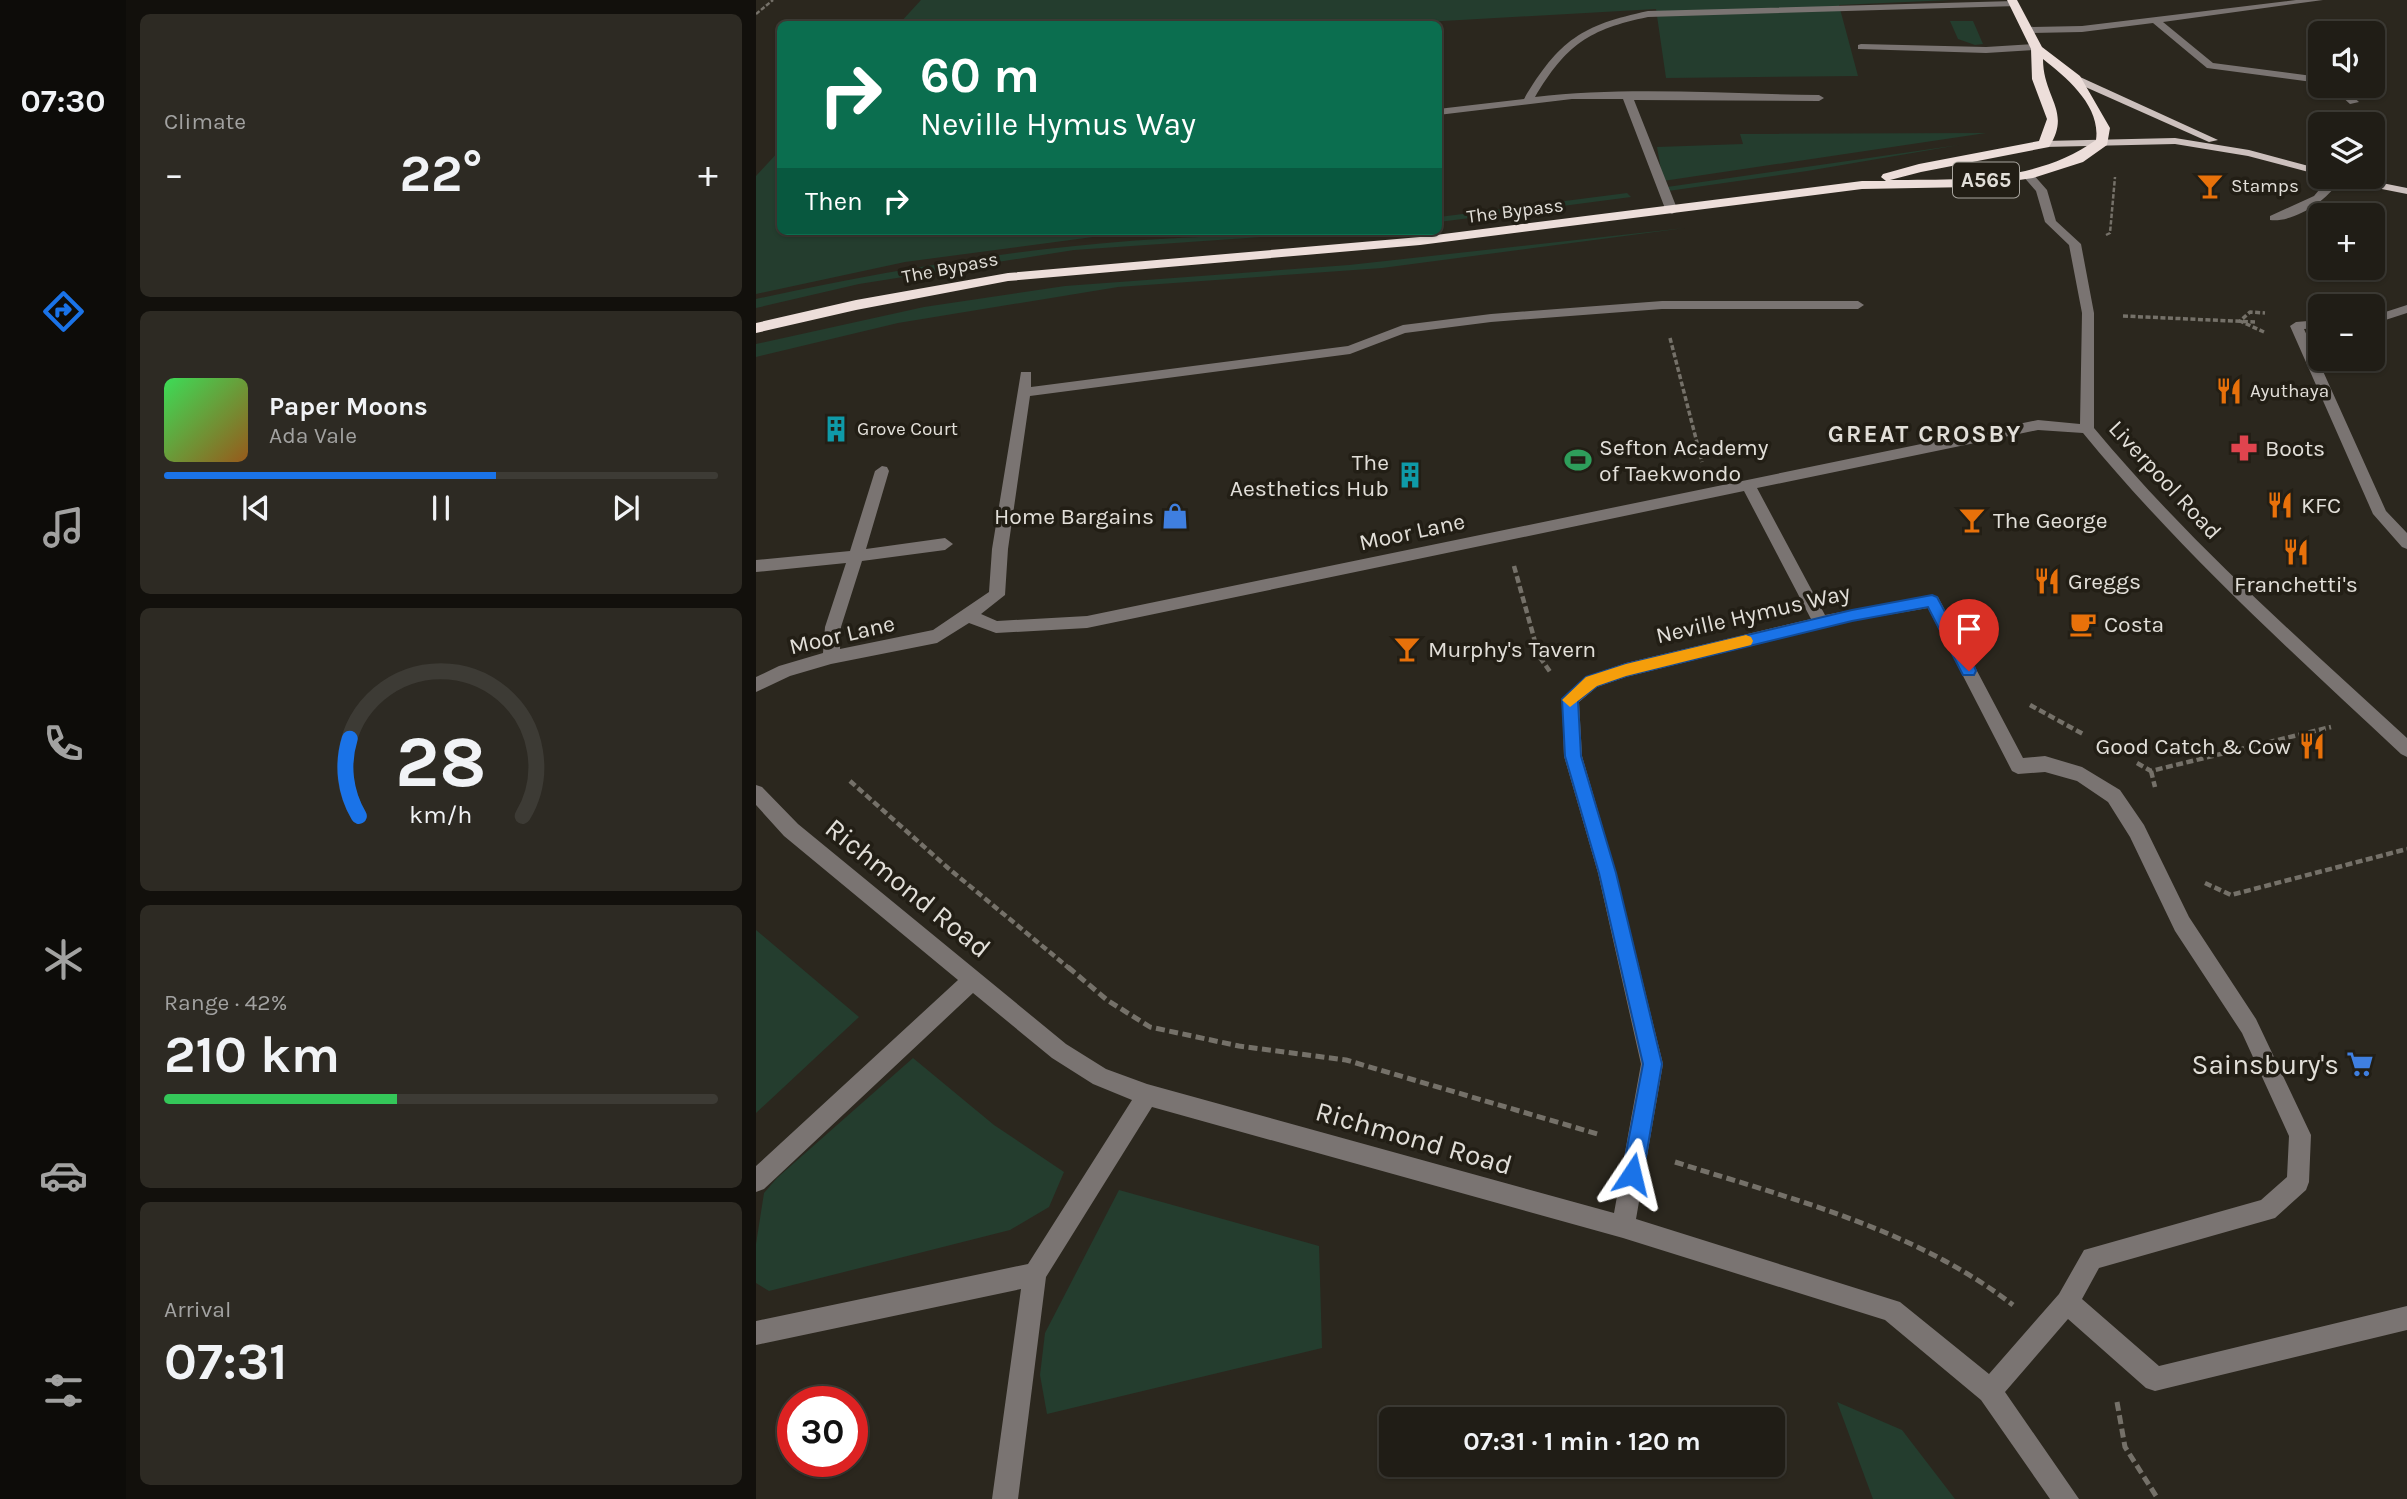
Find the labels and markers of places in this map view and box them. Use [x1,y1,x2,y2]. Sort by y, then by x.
bar icon: Stamps [2195,171,2225,201]
place label: Stamps [2231,175,2299,197]
restaurant icon: Ayuthaya [2214,376,2244,406]
place label: Ayuthaya [2250,380,2329,402]
building icon: Grove Court [821,414,851,444]
place label: Grove Court [857,418,958,440]
pharmacy icon: Boots [2229,433,2259,463]
place label: Sefton Academy of Taekwondo [1599,434,1769,487]
place label: Boots [2265,435,2325,462]
sports icon: Sefton Academy of Taekwondo [1563,445,1593,475]
place label: The Aesthetics Hub [1230,449,1389,502]
building icon: The Aesthetics Hub [1395,460,1425,490]
restaurant icon: KFC [2265,490,2295,520]
place label: KFC [2301,492,2341,519]
shop icon: Home Bargains [1160,501,1190,531]
place label: Home Bargains [994,503,1154,530]
bar icon: The George [1957,505,1987,535]
place label: The George [1993,507,2108,534]
restaurant icon: Franchetti's [2281,537,2311,567]
restaurant icon: Greggs [2032,566,2062,596]
place label: Greggs [2068,568,2141,595]
place label: Franchetti's [2234,571,2358,598]
pin [1939,599,1999,671]
cafe icon: Costa [2068,609,2098,639]
place label: Costa [2104,611,2164,638]
bar icon: Murphy's Tavern [1392,634,1422,664]
place label: Murphy's Tavern [1428,636,1596,663]
restaurant icon: Good Catch & Cow [2297,731,2327,761]
place label: Good Catch & Cow [2096,733,2291,760]
place label: Sainsbury's [2191,1048,2339,1081]
supermarket icon: Sainsbury's [2345,1049,2375,1079]

